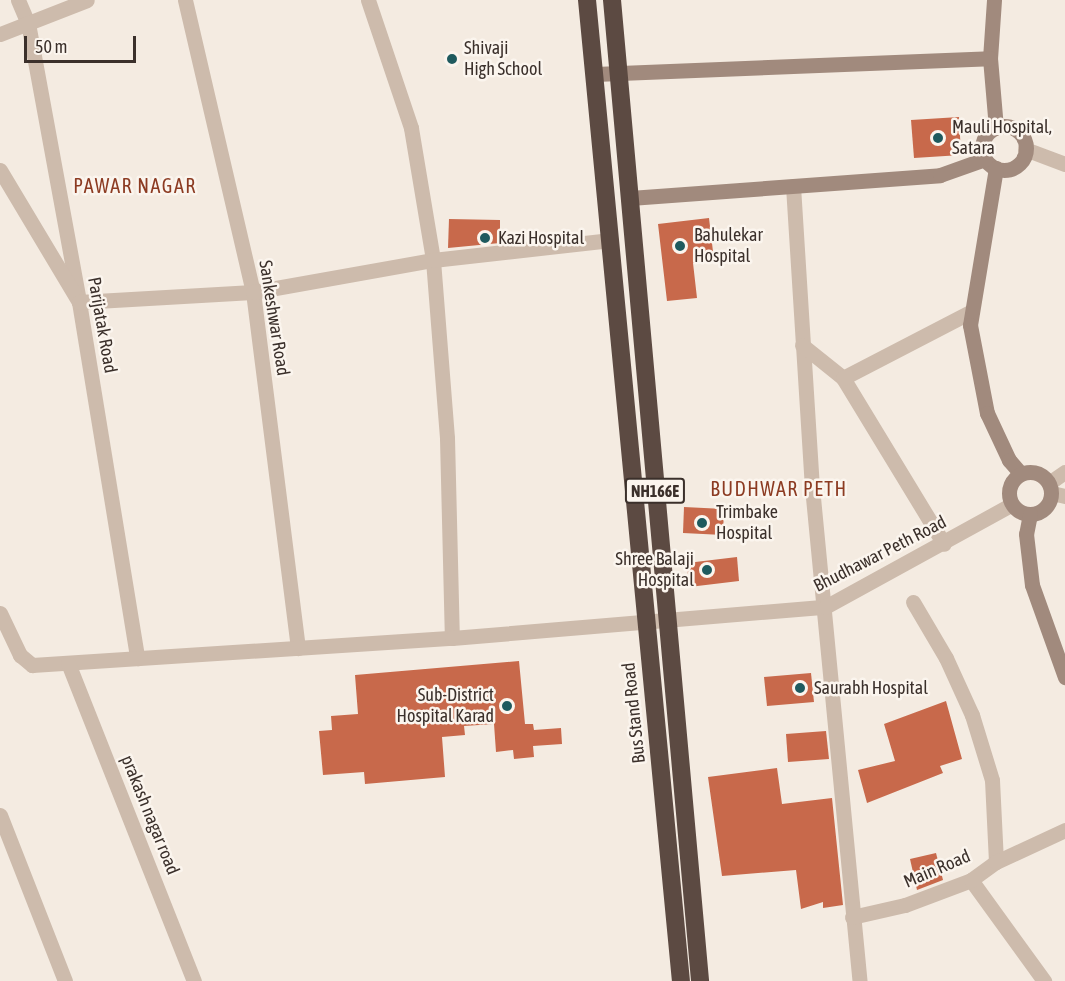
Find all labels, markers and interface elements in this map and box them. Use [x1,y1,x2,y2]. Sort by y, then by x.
scale bar [27,24,140,62]
text: 50 m [35,36,67,57]
place label: Shivaji High School [464,38,542,80]
marker: Shivaji High School [445,52,459,66]
place label: Mauli Hospital, Satara [952,117,1052,160]
marker: Mauli Hospital, Satara [929,129,947,147]
district label: PAWAR NAGAR [73,173,197,197]
place label: Bahulekar Hospital [694,225,763,268]
place label: Kazi Hospital [498,227,584,249]
marker: Kazi Hospital [476,229,494,247]
marker: Bahulekar Hospital [671,237,689,255]
street label: Sankeshwar Road [254,259,294,377]
street label: Parijatak Road [83,275,121,375]
district label: BUDHWAR PETH [710,476,848,500]
road number: NH166E [624,478,686,504]
place label: Trimbake Hospital [716,502,778,544]
street label: Bhudhawar Peth Road [810,511,950,597]
marker: Trimbake Hospital [693,514,711,532]
place label: Shree Balaji Hospital [615,549,694,592]
marker: Shree Balaji Hospital [698,561,716,579]
street label: Bus Stand Road [618,662,650,764]
place label: Saurabh Hospital [814,677,928,699]
marker: Saurabh Hospital [791,679,809,697]
place label: Sub-District Hospital Karad [397,685,494,728]
marker: Sub-District Hospital Karad [498,697,516,715]
street label: prakash nagar road [116,752,184,878]
street label: Main Road [901,845,973,893]

